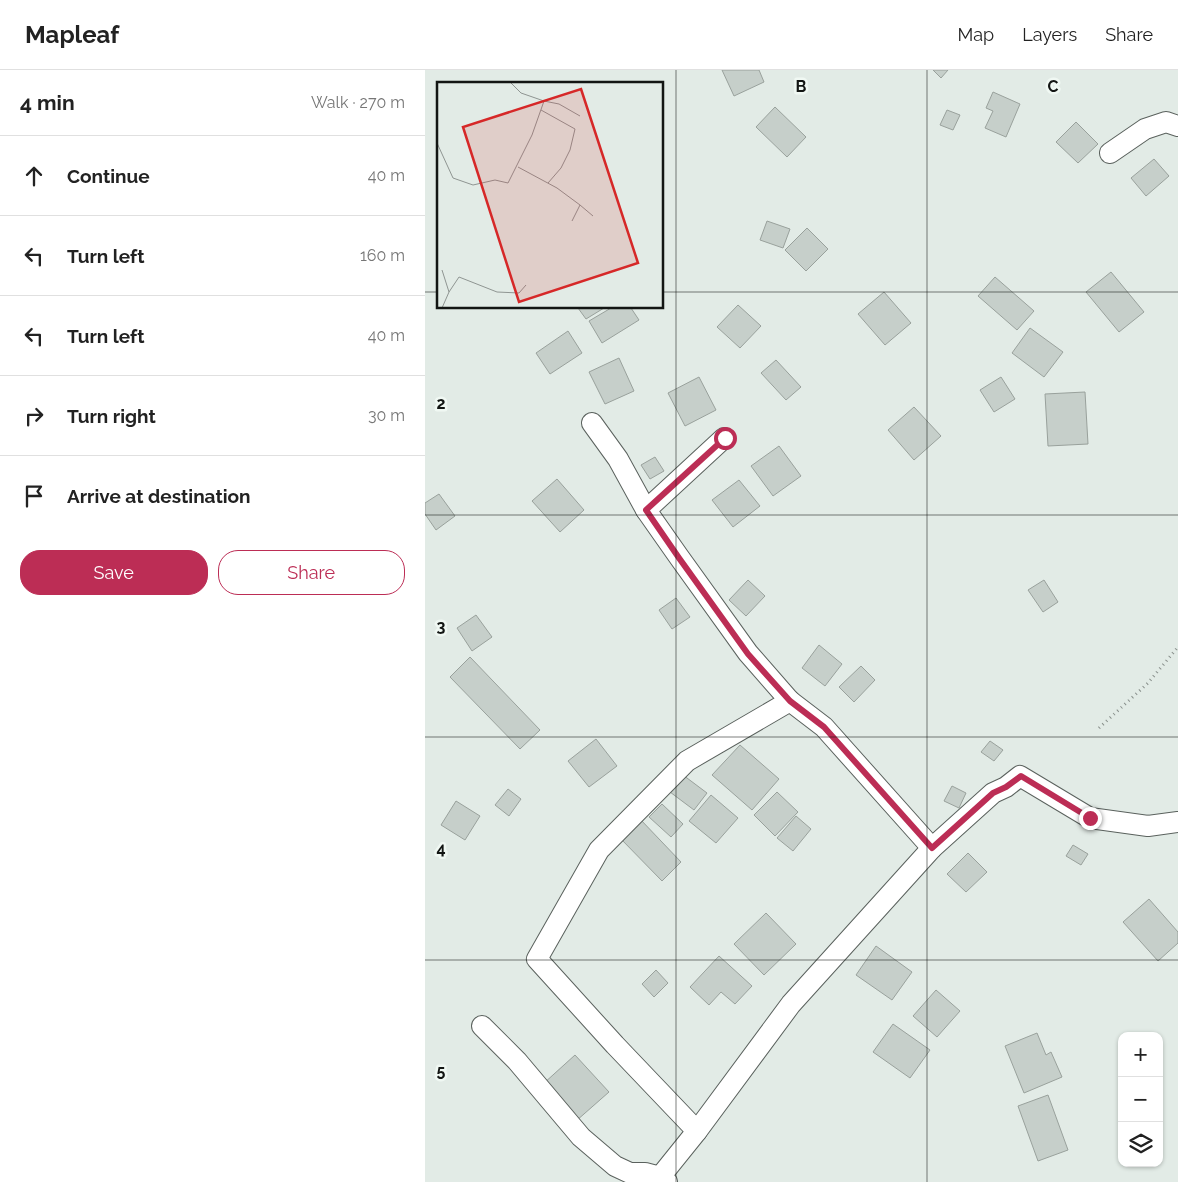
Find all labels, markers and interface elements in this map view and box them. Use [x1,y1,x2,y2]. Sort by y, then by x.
text: Mapleaf [25,20,119,49]
text: Map [958,24,994,45]
text: Layers [1022,24,1077,45]
text: Share [1105,24,1153,45]
text: B [796,77,807,96]
text: C [1048,77,1059,96]
inset map [437,82,664,309]
text: 4 min [20,90,75,115]
text: Walk · 270 m [311,93,405,112]
icon: ahead [20,162,48,190]
text: Continue [67,165,150,187]
text: 40 m [368,166,405,185]
icon: left [20,242,48,270]
text: Turn left [67,245,144,267]
text: 160 m [360,246,405,265]
icon: left [20,322,48,350]
text: Turn left [67,325,144,347]
text: 40 m [368,326,405,345]
text: 2 [436,394,446,413]
icon: right [20,402,48,430]
text: Turn right [67,405,156,427]
text: 30 m [368,406,405,425]
route start [714,427,737,450]
icon: arrive [20,482,48,510]
text: Arrive at destination [67,485,251,507]
button: Save [20,550,208,595]
button: Share [218,550,405,595]
text: 3 [437,617,446,636]
route end [1079,807,1102,830]
text: 4 [436,839,446,858]
map controls [1118,1032,1163,1167]
button: + [1118,1032,1163,1077]
text: 5 [437,1061,446,1080]
button: − [1118,1077,1163,1122]
button: layers [1118,1122,1163,1167]

